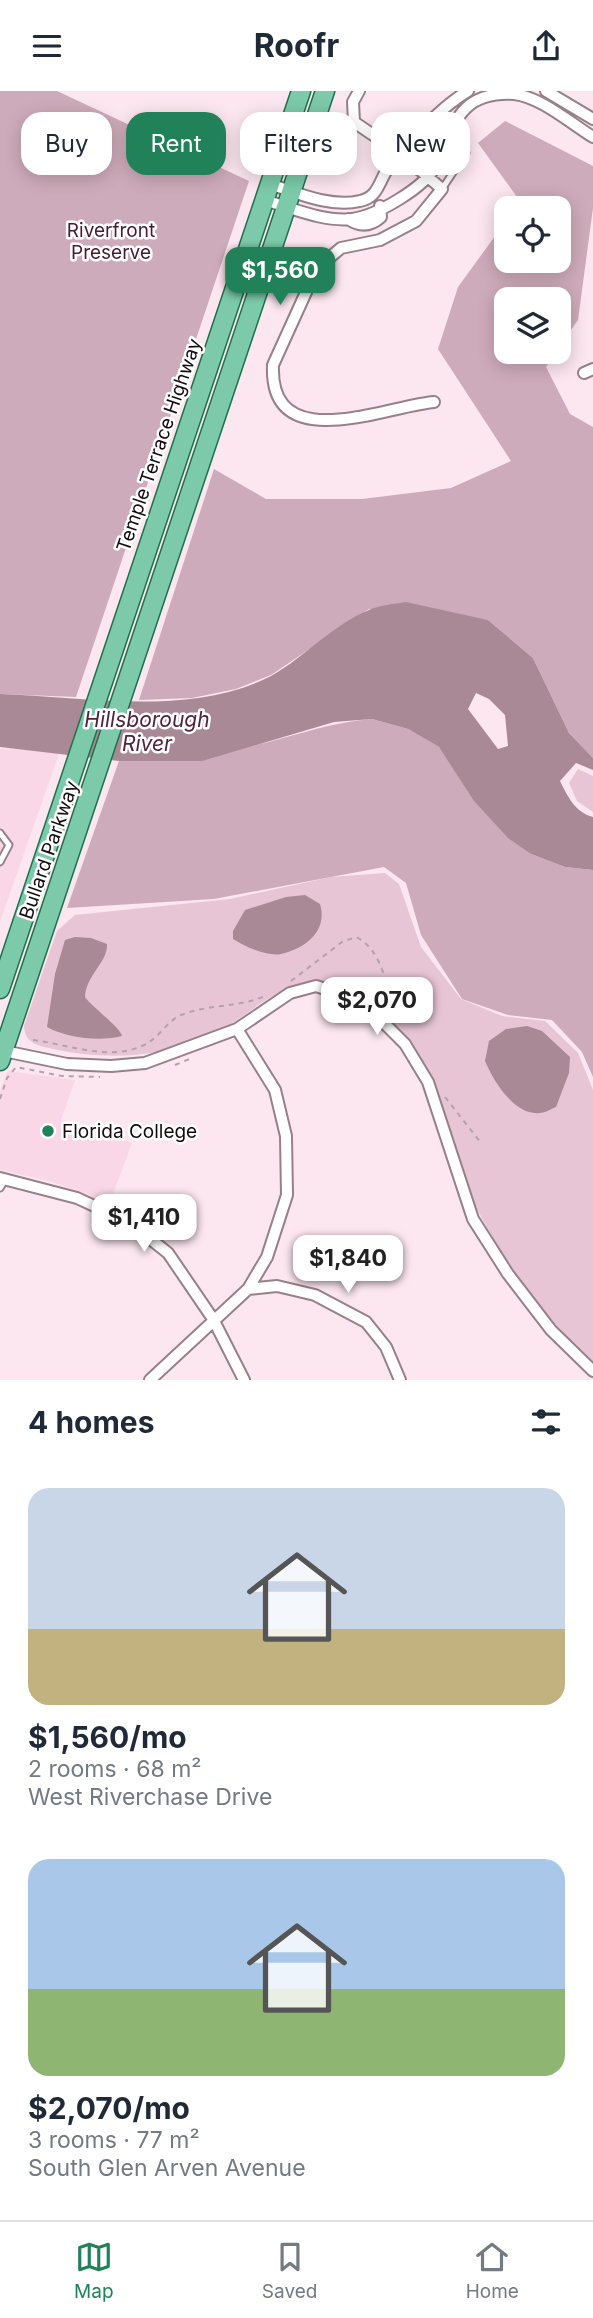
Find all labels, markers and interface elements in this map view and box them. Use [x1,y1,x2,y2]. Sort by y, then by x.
text: Roofr [254,26,339,65]
icon: menu [28,27,66,65]
icon: share [527,27,565,65]
chip: Buy [21,112,112,175]
chip: Rent [126,112,226,175]
chip: Filters [240,112,357,175]
chip: New [371,112,470,175]
map controls [494,196,571,364]
button: locate [494,196,571,273]
park label: Riverfront Preserve [67,219,155,264]
pin: $1,560 [223,247,337,307]
text: $1,560 [241,256,319,284]
button: layers [494,287,571,364]
street label: Temple Terrace Highway [112,335,206,555]
water label: Hillsborough River [84,707,210,756]
street label: Bullard Parkway [15,778,84,922]
pin: $2,070 [320,977,434,1037]
text: $2,070 [337,986,417,1014]
place label: Florida College [62,1120,197,1143]
marker: Florida College [40,1123,56,1139]
pin: $1,410 [87,1195,201,1254]
text: $1,410 [108,1203,180,1231]
pin: $1,840 [291,1235,405,1295]
text: $1,840 [309,1244,387,1272]
icon: filters [527,1403,565,1441]
text: 4 homes [28,1404,155,1440]
icon: home [234,1534,360,1660]
text: $1,560/mo [28,1719,187,1755]
text: 2 rooms · 68 m² [28,1755,201,1783]
text: West Riverchase Drive [28,1783,272,1811]
icon: home [234,1905,360,2031]
text: $2,070/mo [28,2090,190,2126]
text: 3 rooms · 77 m² [28,2126,200,2154]
text: South Glen Arven Avenue [28,2154,306,2182]
tab: Map [74,2238,114,2303]
tab: Saved [262,2238,317,2303]
tab: Home [466,2238,519,2303]

